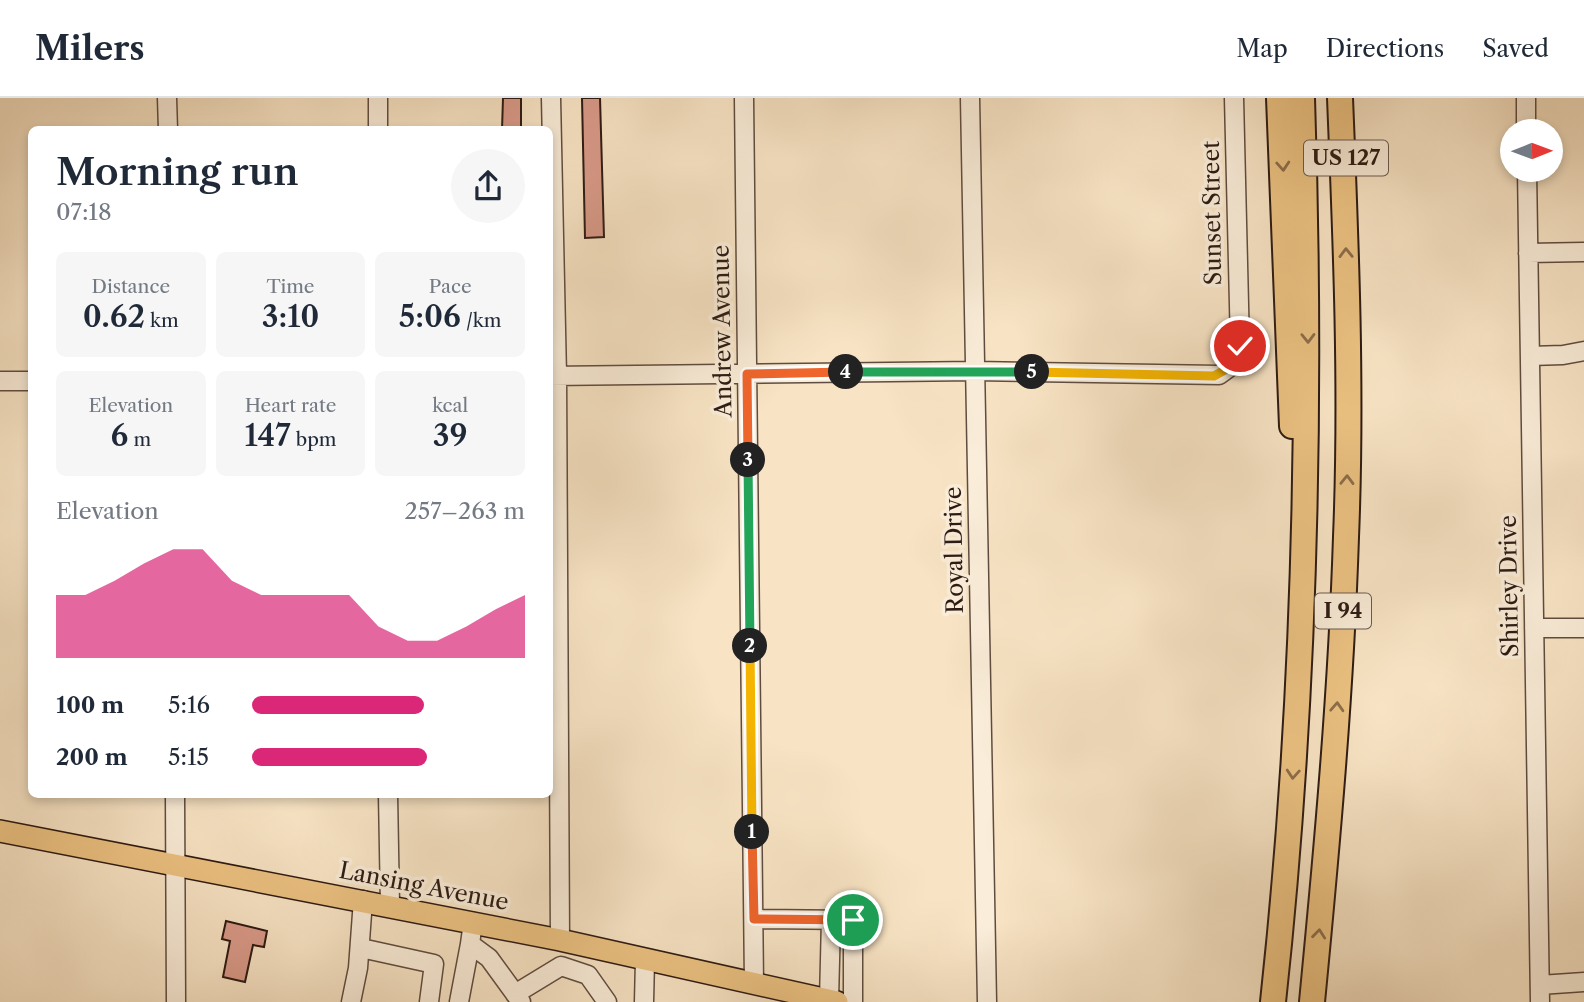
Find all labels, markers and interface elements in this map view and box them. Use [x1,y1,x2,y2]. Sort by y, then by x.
text: Milers [35,28,145,69]
text: Map [1236,34,1288,63]
text: Directions [1326,34,1444,63]
text: Saved [1482,34,1549,63]
north arrow [1500,119,1563,182]
map controls [1500,119,1563,182]
street label: Sunset Street [1197,140,1227,286]
road number: US 127 [1304,140,1388,176]
text: Morning run [56,148,299,195]
button: share [451,149,525,223]
one-way arrow [1275,161,1290,172]
text: 07:18 [56,198,112,226]
street label: Andrew Avenue [706,244,738,419]
one-way arrow [1338,247,1354,257]
text: Distance [92,275,170,298]
text: Time [266,275,315,298]
text: Pace [429,275,472,298]
text: 0.62 [83,298,145,335]
text: 3:10 [262,298,319,335]
text: 5:06 [399,298,461,335]
text: km [145,309,179,332]
text: /km [461,309,502,332]
pin [1210,316,1270,376]
icon: check [1221,327,1259,365]
one-way arrow [1300,333,1316,343]
pin: 4 [828,354,864,390]
pin: 5 [1014,354,1050,390]
text: 4 [840,360,851,383]
text: 5 [1026,360,1037,383]
text: Elevation [88,394,173,417]
text: Heart rate [245,394,336,417]
text: kcal [432,394,468,417]
text: 6 [111,417,128,454]
text: 147 [244,417,291,454]
text: 39 [433,417,467,454]
text: m [128,428,151,451]
text: bpm [291,428,337,451]
pin: 3 [730,442,766,478]
text: 3 [742,448,753,471]
one-way arrow [1340,474,1355,485]
street label: Royal Drive [939,486,969,614]
text: Elevation [56,497,159,525]
text: 257–263 m [405,497,525,525]
street label: Shirley Drive [1494,515,1524,657]
road number: I 94 [1315,594,1371,628]
pin: 2 [732,628,768,664]
text: 2 [744,634,755,657]
text: 100 m [56,691,124,719]
text: 5:16 [168,691,210,719]
one-way arrow [1330,702,1345,713]
text: 200 m [56,743,128,771]
text: 5:15 [168,743,209,771]
one-way arrow [1286,769,1301,780]
pin: 1 [734,814,770,850]
text: 1 [747,820,756,843]
street label: Lansing Avenue [337,856,511,916]
pin [823,890,883,950]
icon: arrive [834,901,872,939]
one-way arrow [1311,928,1326,939]

